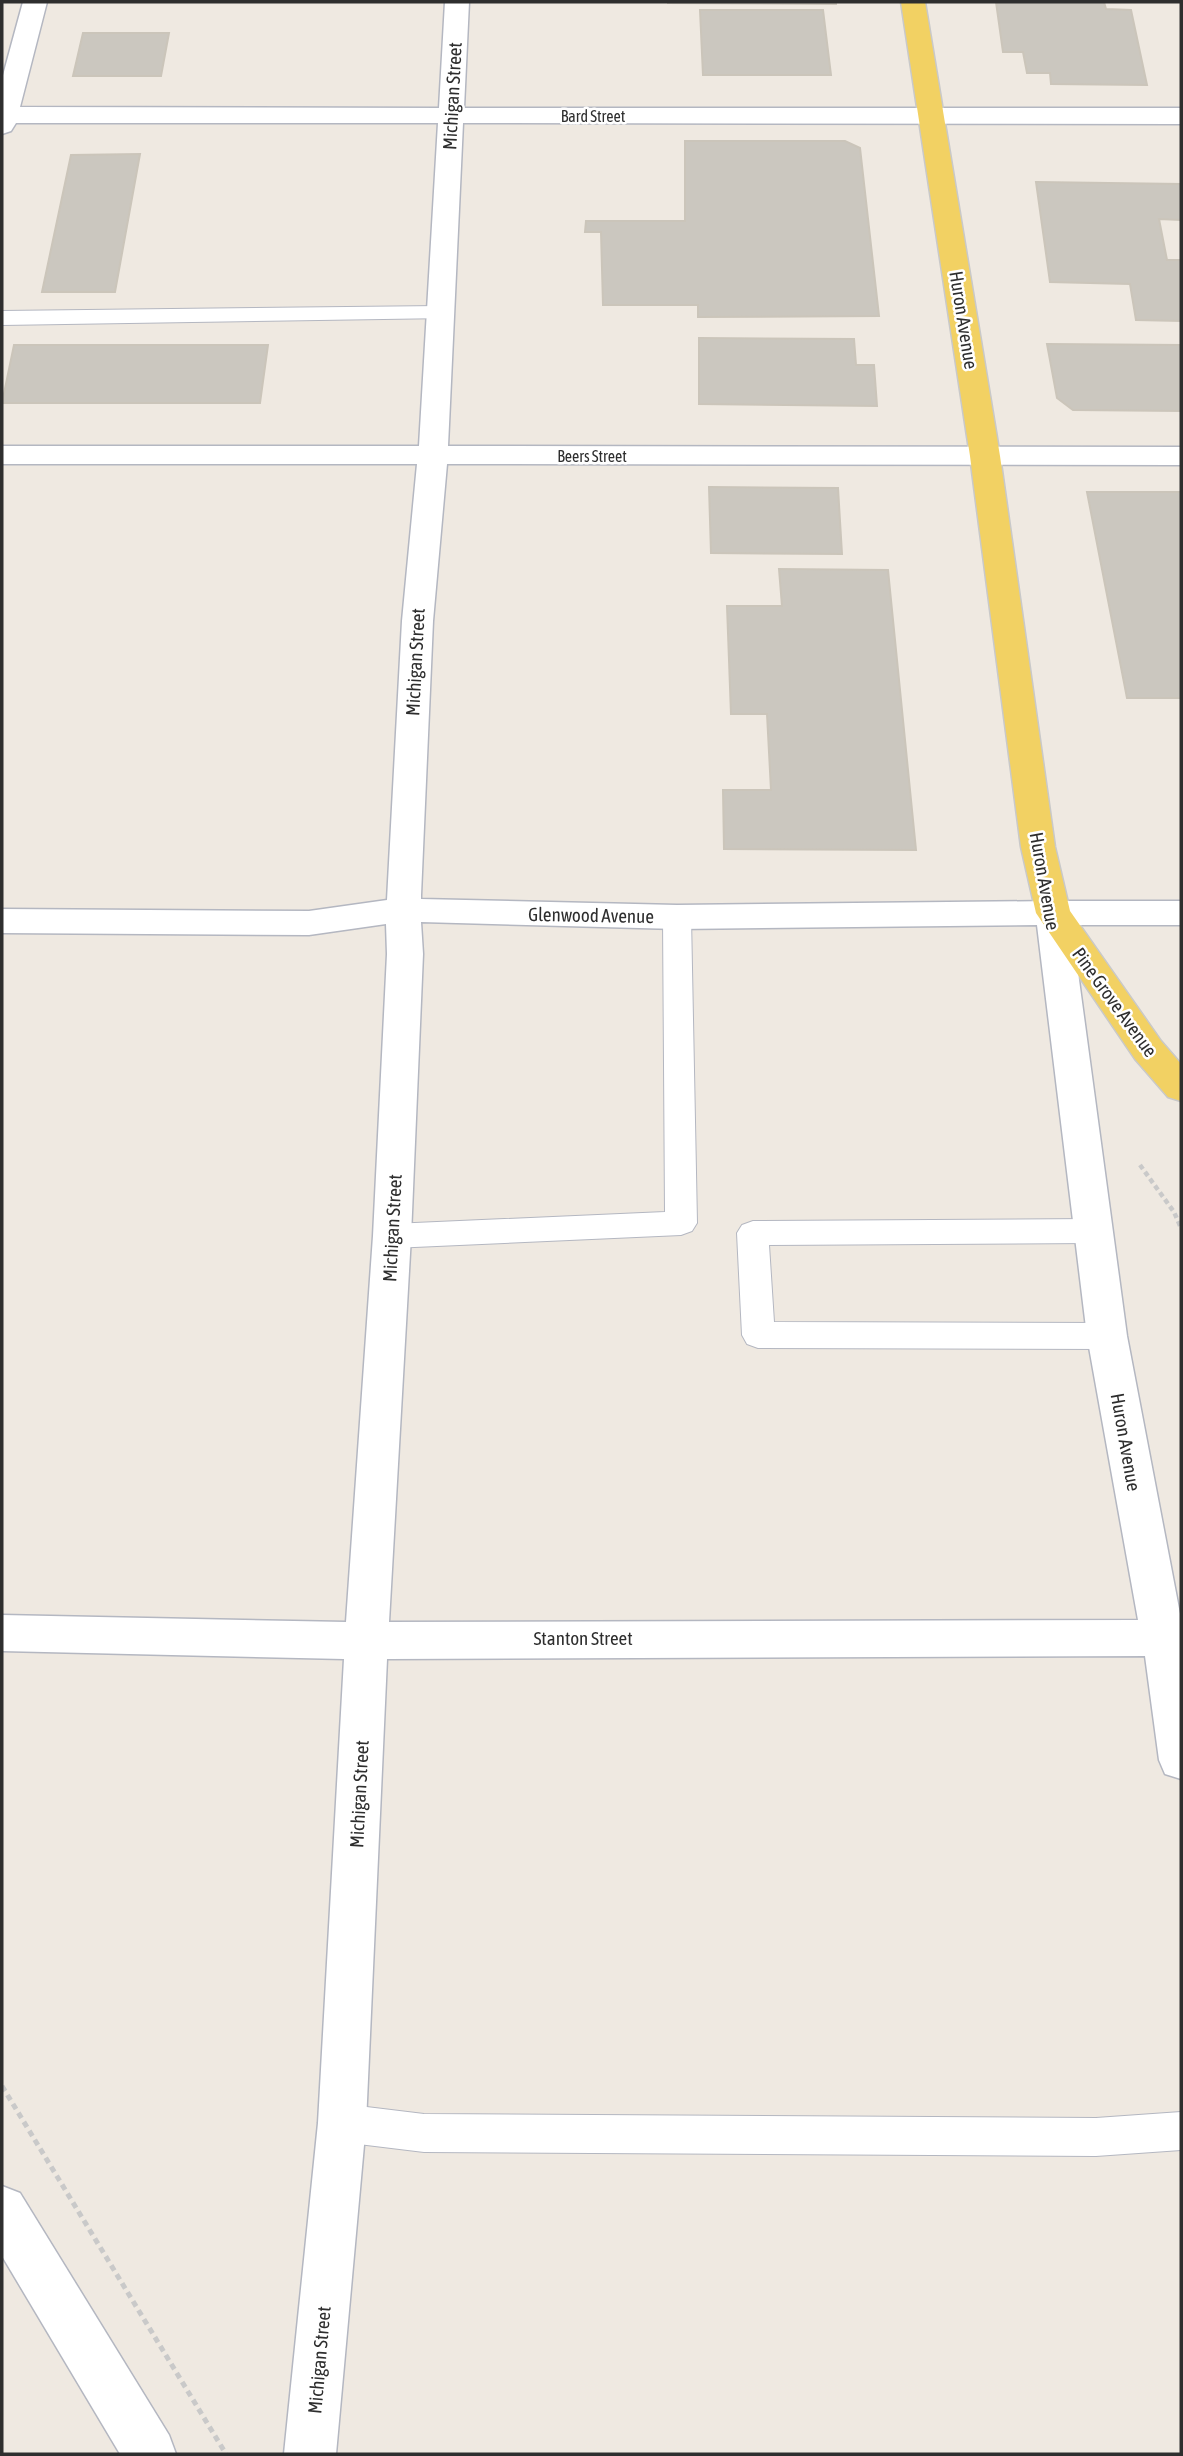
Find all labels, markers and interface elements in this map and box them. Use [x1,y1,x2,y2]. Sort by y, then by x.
street label: Michigan Street [438,42,466,150]
street label: Bard Street [561,107,626,125]
street label: Huron Avenue [945,269,983,371]
street label: Beers Street [557,447,627,465]
street label: Michigan Street [401,608,429,716]
street label: Huron Avenue [1026,830,1064,932]
street label: Glenwood Avenue [528,903,654,927]
street label: Pine Grove Avenue [1068,943,1162,1061]
street label: Michigan Street [378,1174,406,1282]
street label: Huron Avenue [1107,1391,1145,1493]
street label: Stanton Street [533,1627,633,1649]
street label: Michigan Street [345,1740,373,1848]
street label: Michigan Street [303,2305,335,2415]

